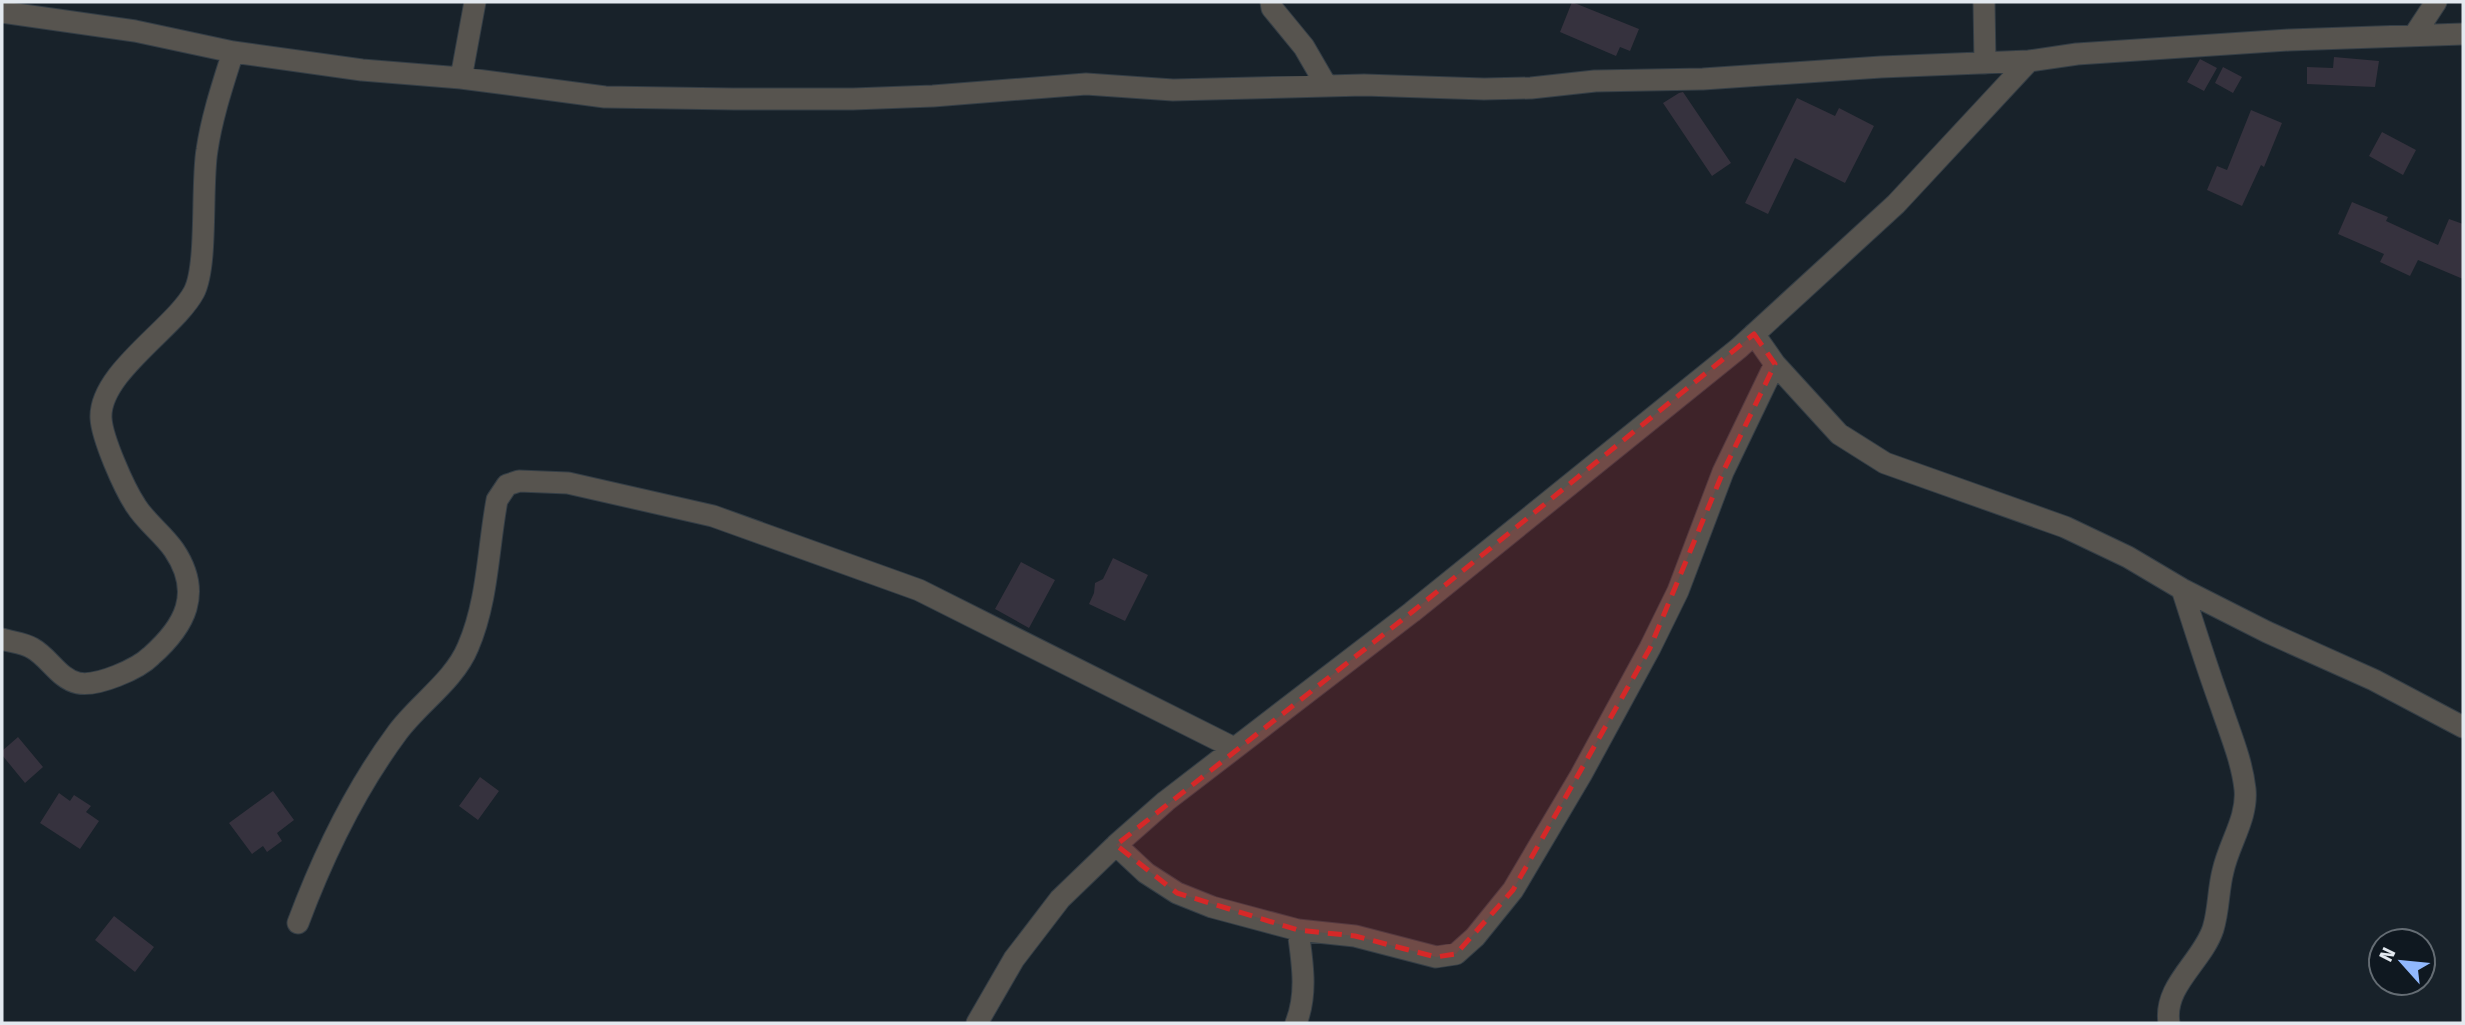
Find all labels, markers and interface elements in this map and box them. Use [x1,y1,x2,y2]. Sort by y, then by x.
north arrow [2367,927,2437,997]
text: N [2374,944,2400,965]

